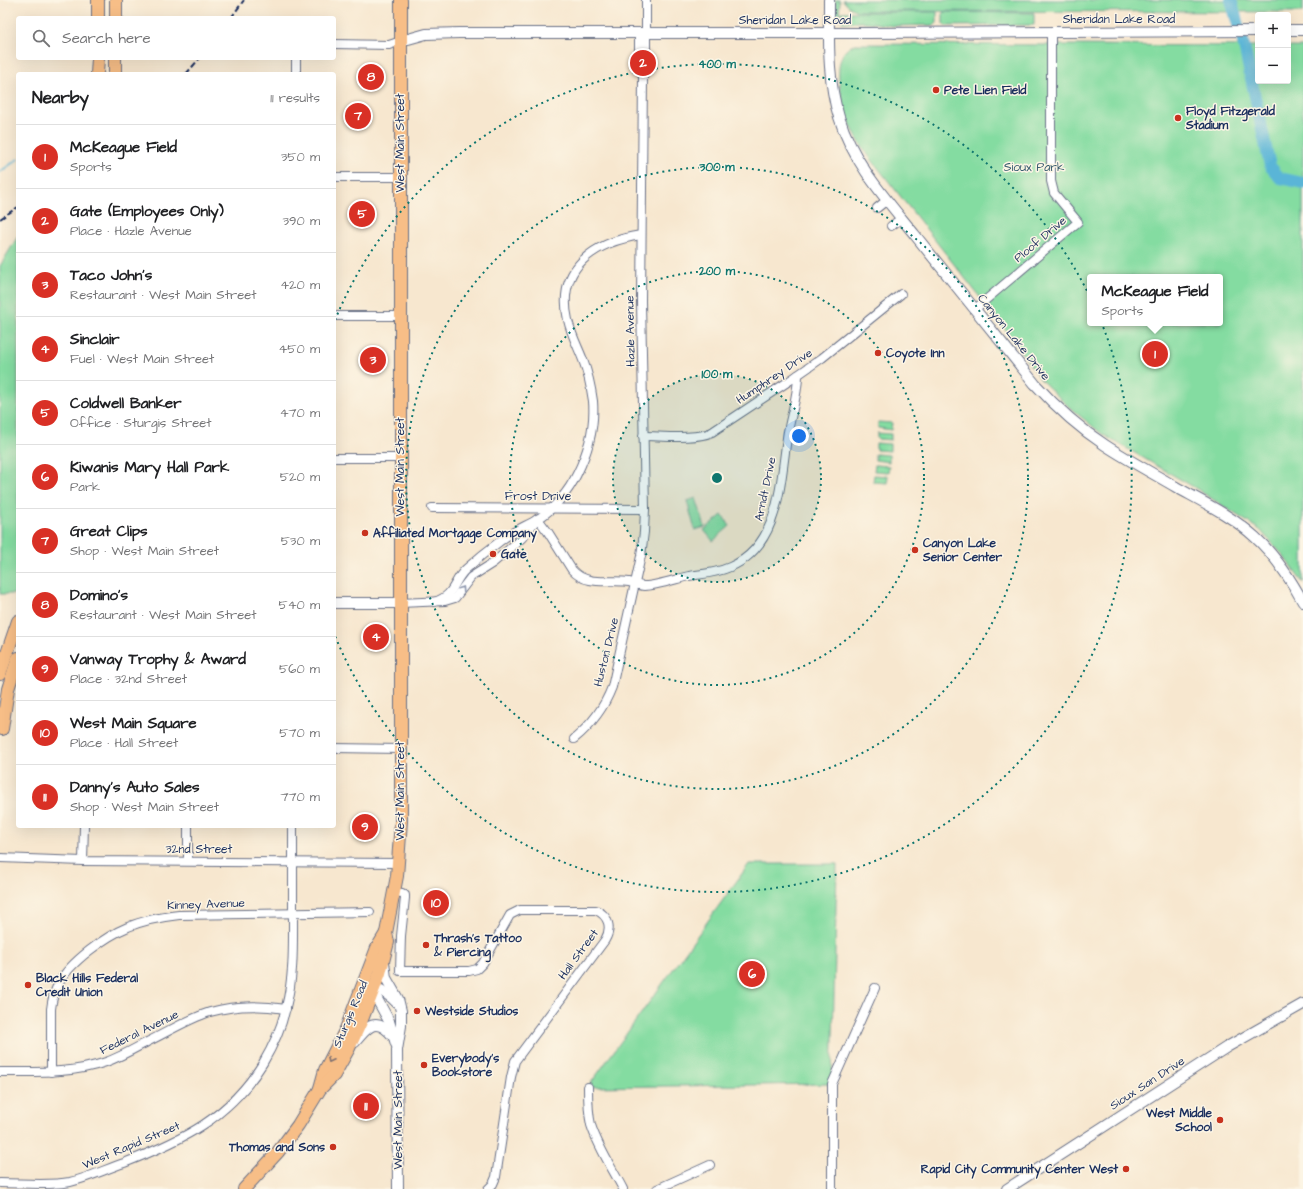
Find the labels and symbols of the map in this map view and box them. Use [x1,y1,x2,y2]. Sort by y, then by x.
street label: Sheridan Lake Road [1063,11,1175,28]
street label: Sheridan Lake Road [739,12,851,29]
pin: 2 [630,48,656,78]
text: 400 m [698,56,736,73]
pin: 8 [358,62,384,92]
place label: Pete Lien Field [944,82,1027,99]
marker: Pete Lien Field [931,85,941,95]
street label: West Main Street [392,93,409,193]
pin: 7 [345,101,371,131]
place label: Floyd Fitzgerald Stadium [1185,103,1276,134]
marker: Floyd Fitzgerald Stadium [1173,113,1183,123]
text: 300 m [698,159,735,176]
park label: Sioux Park [1004,159,1065,176]
pin: 5 [349,199,375,229]
street label: Ploof Drive [1010,212,1071,266]
text: 200 m [698,263,736,280]
street label: Canyon Lake Drive [973,290,1054,385]
street label: Hazle Avenue [621,295,640,367]
pin: 1 [1142,339,1168,369]
street label: Humphrey Drive [733,344,817,409]
pin: 3 [360,345,386,375]
place label: Coyote Inn [886,345,945,363]
marker: Coyote Inn [873,348,883,358]
text: 100 m [702,366,733,383]
street label: West Main Street [392,417,409,517]
your location [789,426,809,446]
street label: Arndt Drive [750,455,781,523]
centre of rings [710,471,724,485]
street label: Frost Drive [505,488,572,505]
place label: Affiliated Mortgage Company [373,525,537,544]
marker: Affiliated Mortgage Company [360,528,370,538]
place label: Canyon Lake Senior Center [922,535,1003,566]
marker: Canyon Lake Senior Center [910,545,920,555]
place label: Gate [501,546,527,563]
marker: Gate [488,549,498,559]
one-way arrow [458,586,465,593]
street label: Huston Drive [590,615,623,688]
pin: 4 [363,622,389,652]
street label: West Main Street [392,741,409,841]
pin: 9 [352,812,378,842]
street label: 32nd Street [166,841,233,858]
pin: 10 [423,888,449,918]
street label: Kinney Avenue [167,895,246,915]
street label: Hall Street [554,925,603,983]
place label: Thrash's Tattoo & Piercing [433,930,522,963]
marker: Thrash's Tattoo & Piercing [421,940,431,950]
pin: 6 [739,959,765,989]
place label: Black Hills Federal Credit Union [36,970,138,1001]
street label: Sturgis Road [329,978,373,1051]
marker: Black Hills Federal Credit Union [23,980,33,990]
place label: Westside Studios [424,1003,518,1020]
street label: Federal Avenue [97,1006,182,1059]
marker: Westside Studios [412,1006,422,1016]
place label: Everybody's Bookstore [432,1050,499,1081]
street label: Sioux San Drive [1106,1052,1189,1114]
one-way arrow [327,1056,335,1063]
marker: Everybody's Bookstore [419,1060,429,1070]
street label: West Main Street [390,1070,407,1170]
pin: 11 [353,1091,379,1121]
place label: West Middle School [1145,1105,1213,1136]
marker: West Middle School [1215,1115,1225,1125]
street label: West Rapid Street [80,1117,183,1174]
place label: Thomas and Sons [228,1139,325,1156]
marker: Thomas and Sons [328,1142,338,1152]
place label: Rapid City Community Center West [921,1161,1118,1179]
marker: Rapid City Community Center West [1121,1164,1131,1174]

